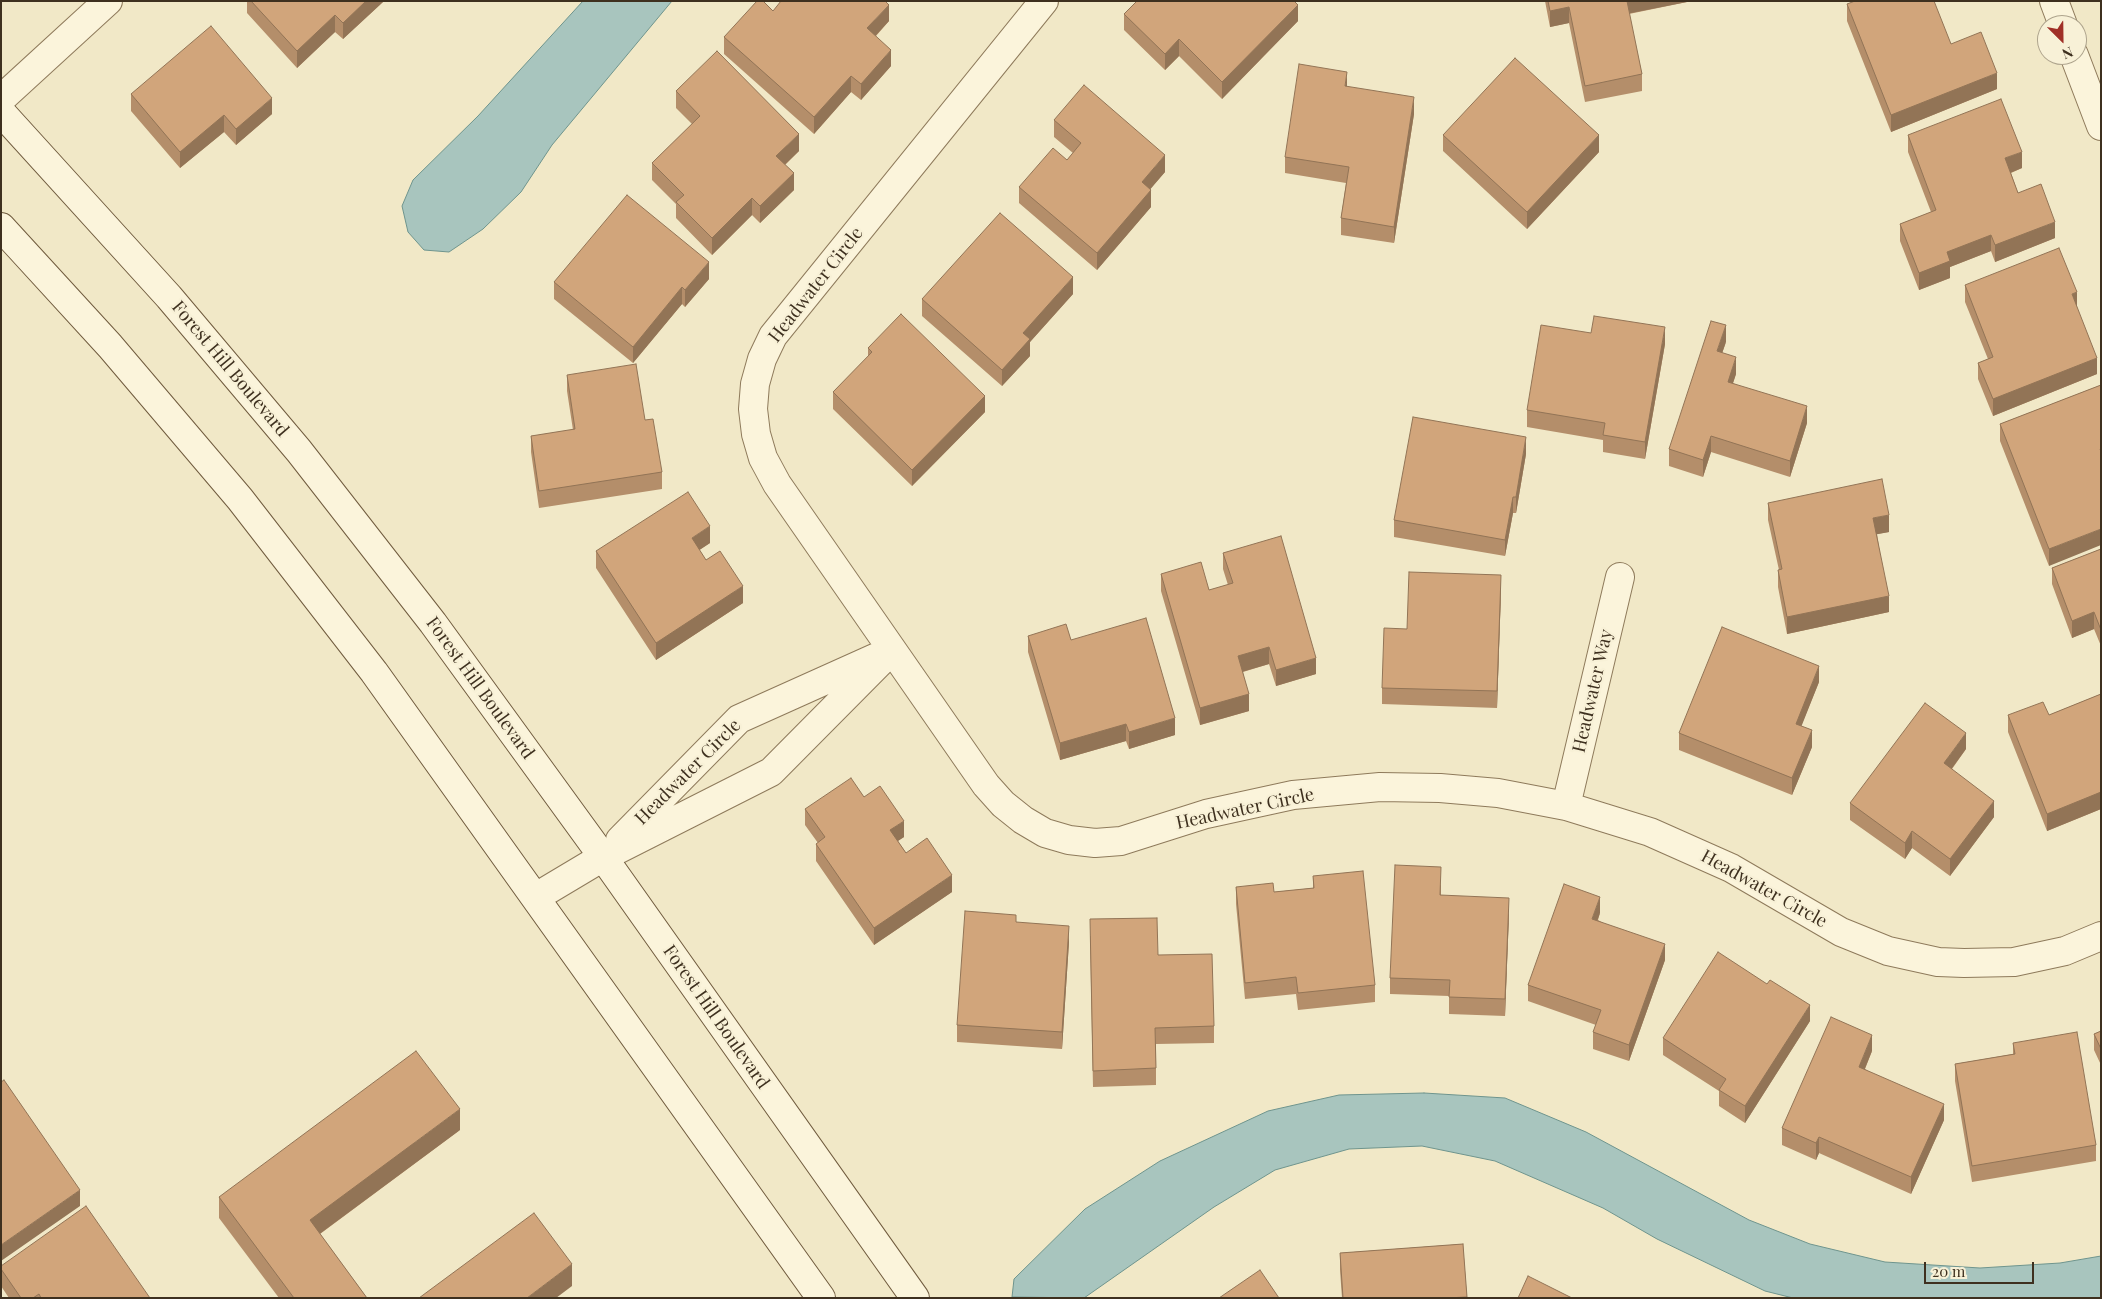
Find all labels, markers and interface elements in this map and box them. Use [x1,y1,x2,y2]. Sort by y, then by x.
north arrow [2037,15,2087,65]
text: N [2059,43,2076,64]
street label: Headwater Circle [764,223,868,347]
street label: Forest Hill Boulevard [167,297,293,441]
street label: Forest Hill Boulevard [421,613,539,763]
street label: Headwater Way [1568,627,1618,755]
street label: Headwater Circle [631,715,745,829]
street label: Headwater Circle [1174,784,1316,834]
street label: Headwater Circle [1697,845,1831,933]
street label: Forest Hill Boulevard [658,941,774,1093]
scale bar [1927,1252,2037,1284]
text: 20 m [1932,1261,1965,1281]

